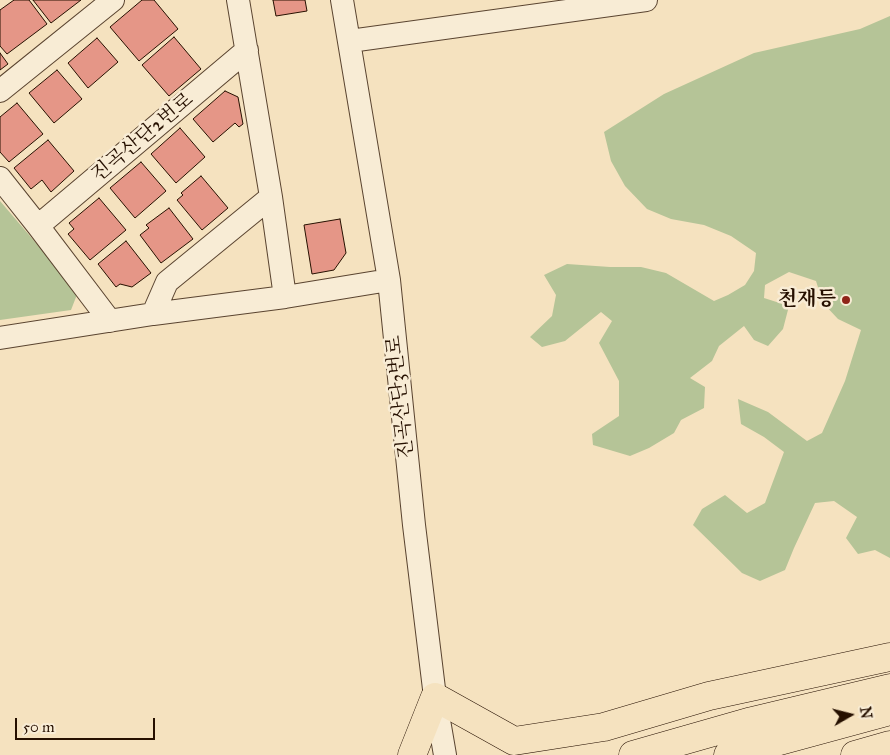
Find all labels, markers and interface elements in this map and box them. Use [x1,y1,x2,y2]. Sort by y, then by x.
street label: 진곡산단2번로 [87,88,199,188]
place label: 천재등 [778,288,836,312]
marker: 천재등 [840,294,852,306]
street label: 진곡산단3번로 [383,334,419,460]
north arrow [825,690,875,740]
text: N [856,706,875,720]
scale bar [18,708,158,740]
text: 50 m [23,718,55,736]

